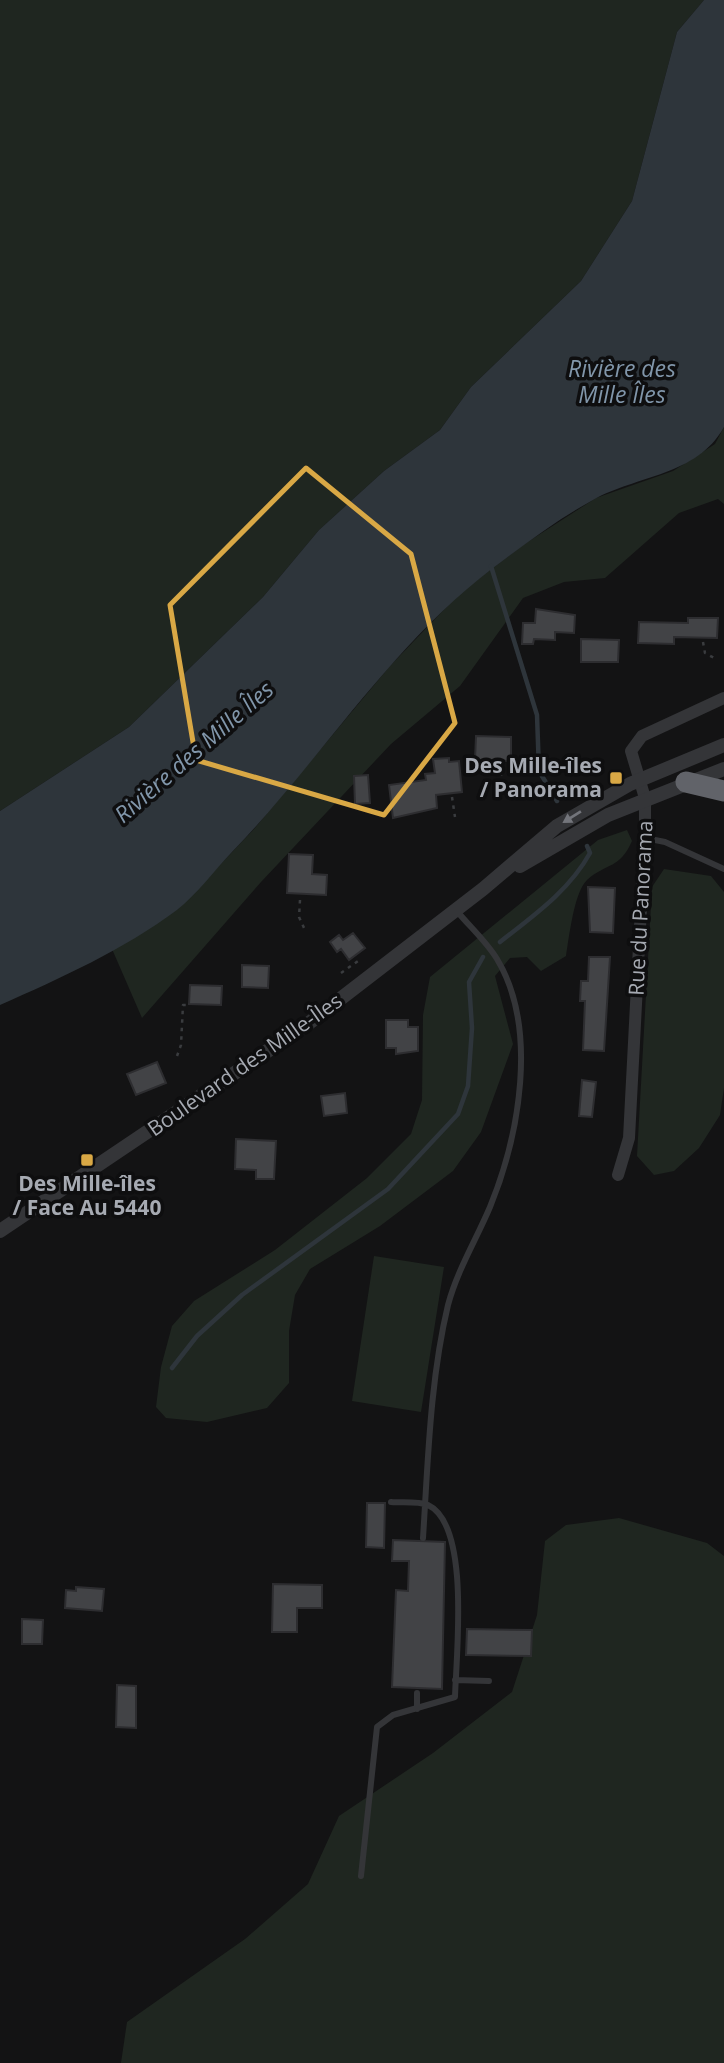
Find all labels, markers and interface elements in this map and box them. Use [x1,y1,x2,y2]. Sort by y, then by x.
water label: Rivière des Mille Îles [568,352,676,410]
water label: Rivière des Mille Îles [107,673,280,829]
place label: Des Mille-îles / Panorama [464,751,602,803]
marker: Des Mille-îles / Panorama [608,770,624,786]
one-way arrow [562,811,581,824]
street label: Rue du Panorama [621,820,659,996]
street label: Boulevard des Mille-Îles [142,986,347,1142]
marker: Des Mille-îles / Face Au 5440 [79,1152,95,1168]
place label: Des Mille-îles / Face Au 5440 [13,1169,161,1221]

